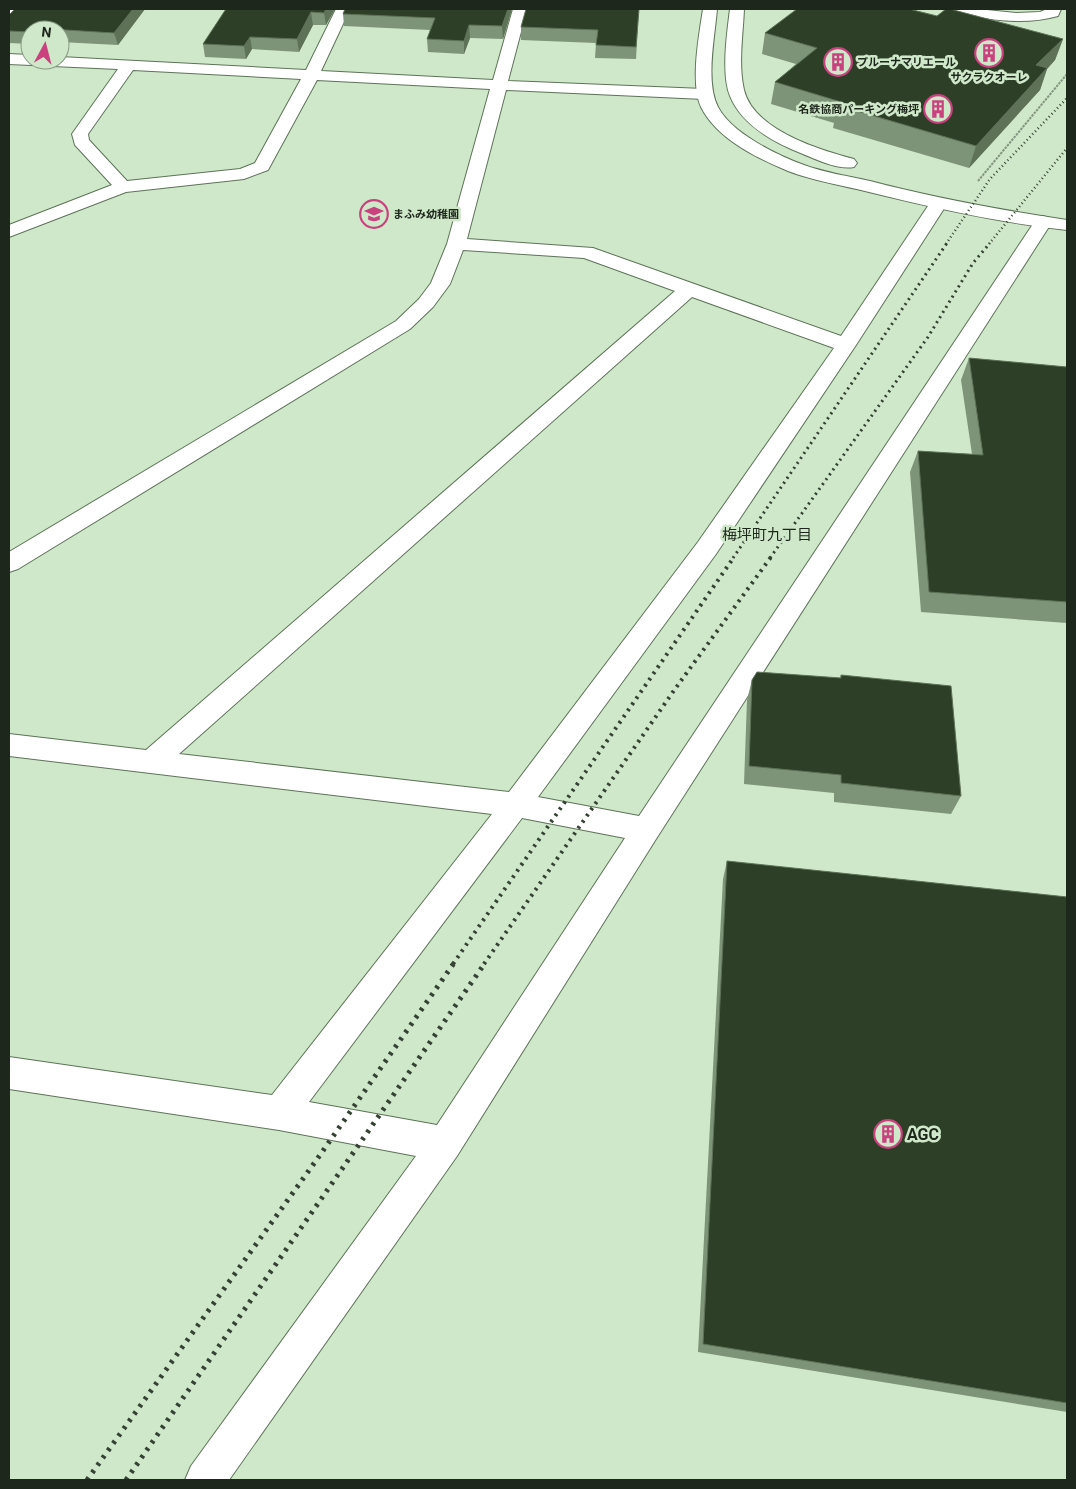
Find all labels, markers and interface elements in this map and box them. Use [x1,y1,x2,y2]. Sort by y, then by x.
north arrow [20,20,70,70]
text: N [41,24,52,41]
building icon: サクラクオーレ [974,38,1004,68]
building icon: プルーナマリエール [823,47,853,77]
place label: プルーナマリエール [857,56,956,69]
place label: サクラクオーレ [951,71,1028,84]
building icon: 名鉄協商パーキング梅坪 [923,94,953,124]
place label: 名鉄協商パーキング梅坪 [798,103,919,116]
school or university icon: まふみ幼稚園 [359,199,389,229]
place label: まふみ幼稚園 [393,208,459,221]
district label: 梅坪町九丁目 [722,526,812,544]
building icon: AGC [873,1119,903,1149]
place label: AGC [907,1125,939,1144]

